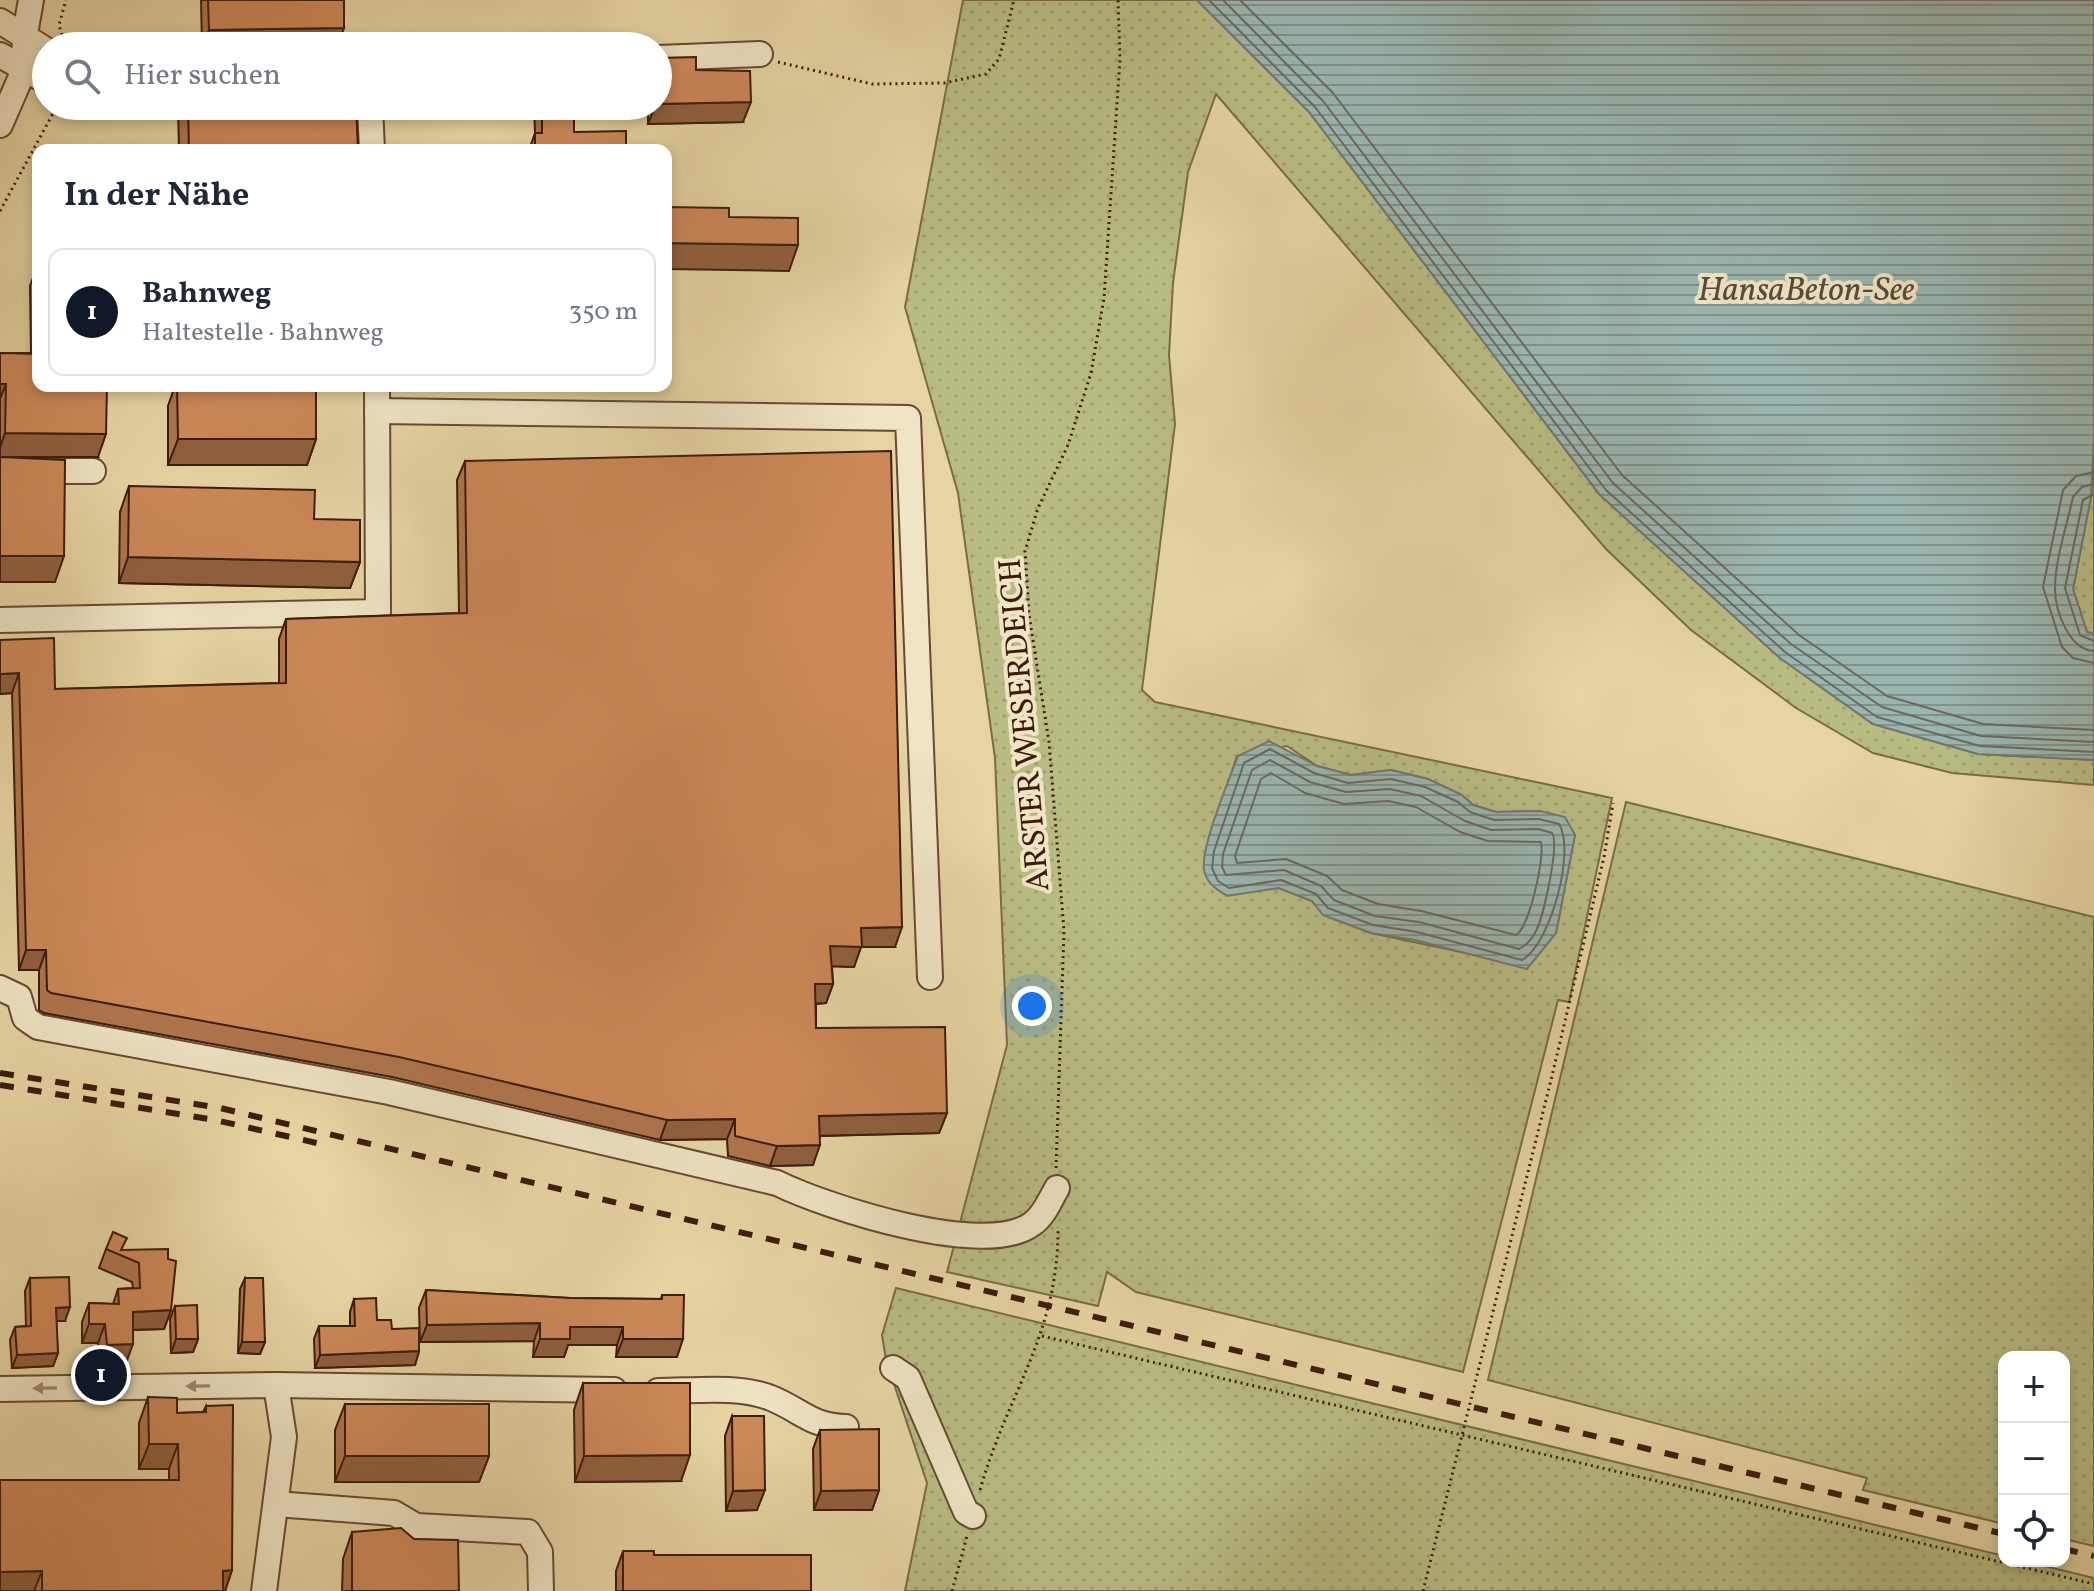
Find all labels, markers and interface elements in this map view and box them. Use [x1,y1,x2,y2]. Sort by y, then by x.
search box [32,32,672,120]
icon: search [60,54,104,98]
text: Hier suchen [124,55,281,97]
text: In der Nähe [64,173,249,220]
water label: HansaBeton-See [1698,268,1915,315]
text: Bahnweg [142,273,271,315]
text: 1 [87,294,97,330]
text: 350 m [569,294,638,330]
text: Haltestelle · Bahnweg [142,315,384,351]
street label: ARSTER WESERDEICH [990,556,1062,893]
your location [1012,986,1052,1026]
pin: 1 [75,1345,127,1405]
map controls [1998,1351,2070,1567]
button: + [1998,1351,2070,1423]
one-way arrow [185,1380,210,1393]
one-way arrow [32,1382,57,1394]
button: − [1998,1423,2070,1495]
button: locate [1998,1495,2070,1567]

